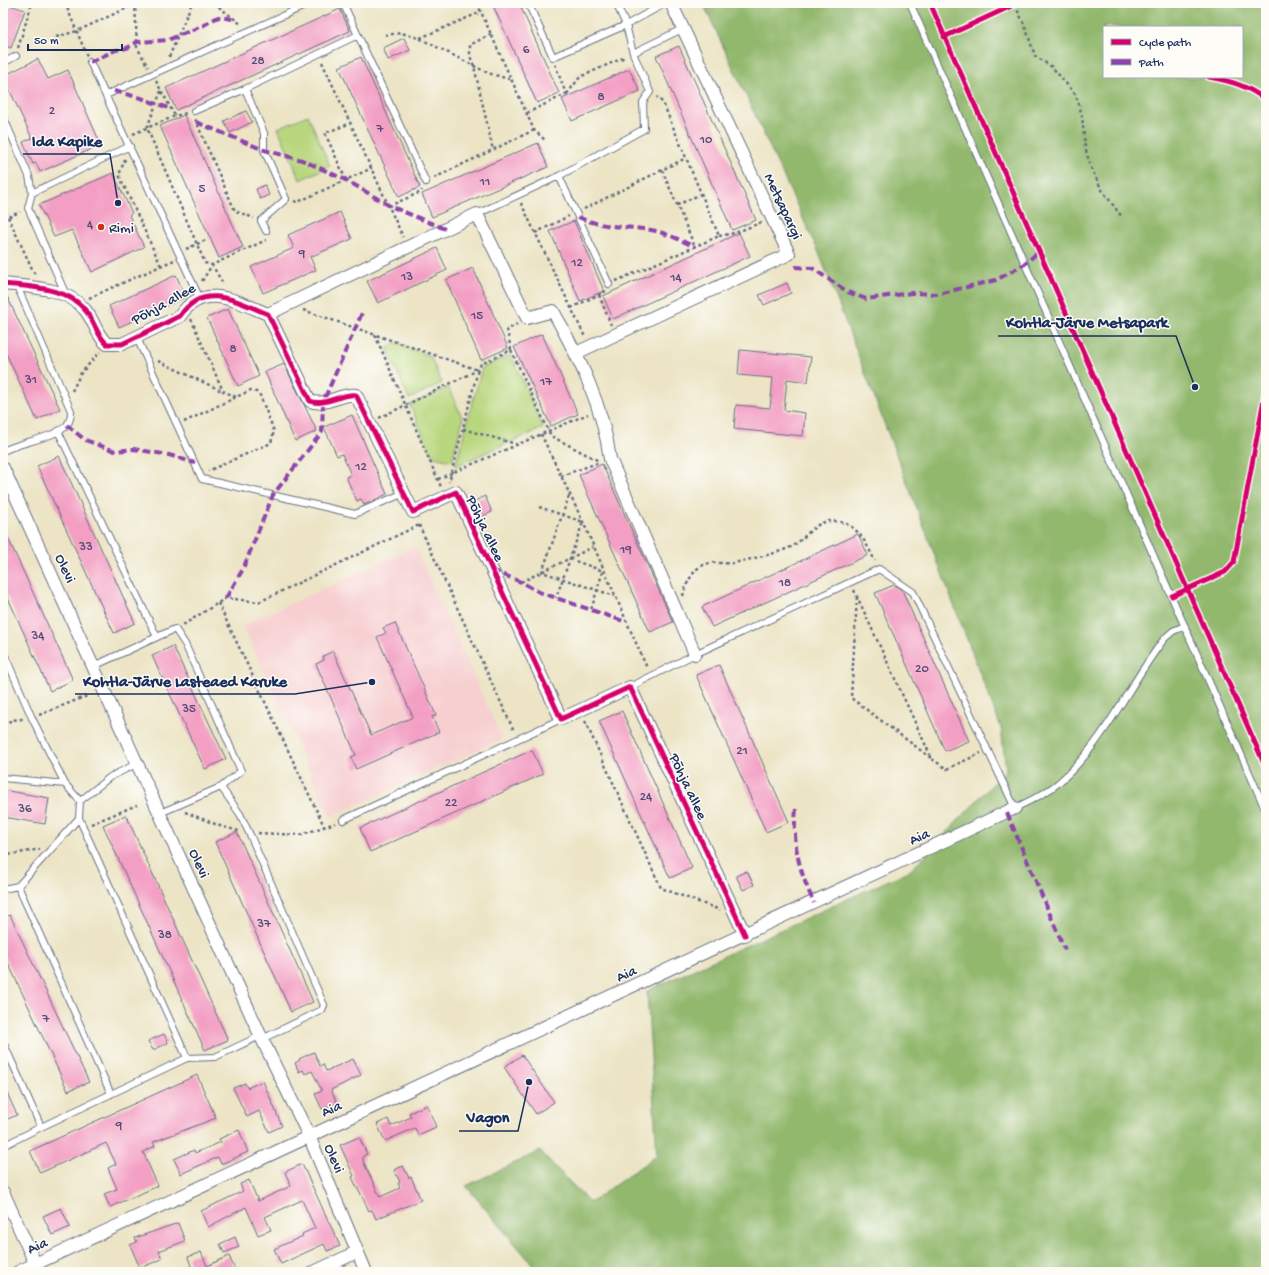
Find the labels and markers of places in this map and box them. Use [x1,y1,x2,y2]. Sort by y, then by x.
callout: Ida Kapike [23,126,110,154]
place label: Rimi [109,220,134,238]
marker: Rimi [96,222,106,232]
callout: Kohtla-Järve Metsapark [998,308,1176,336]
callout: Kohtla-Järve Lasteaed Karuke [75,666,295,694]
callout: Vagon [459,1103,518,1131]

